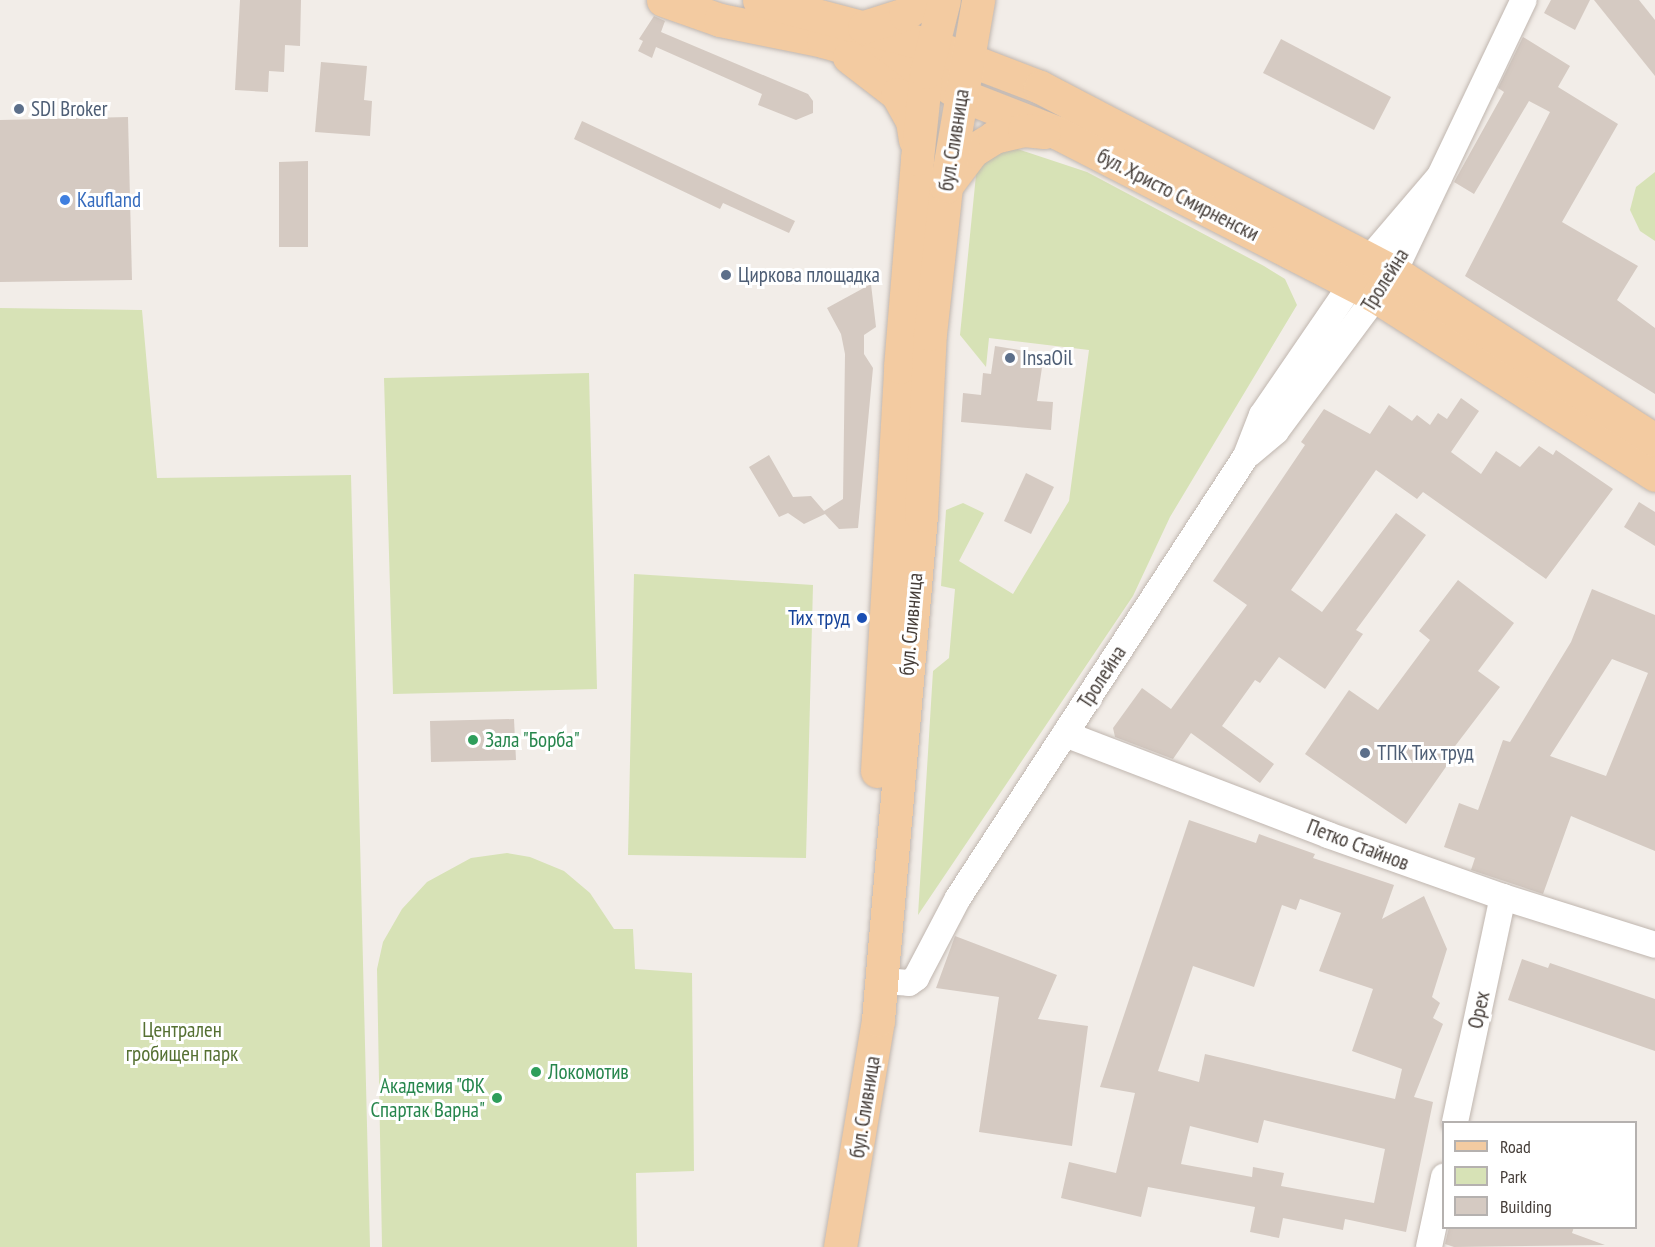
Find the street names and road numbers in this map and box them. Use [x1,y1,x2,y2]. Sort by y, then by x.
street label: бул. Сливница [933,87,975,193]
street label: бул. Христо Смирненски [1092,143,1264,247]
street label: Тролейна [1356,244,1414,316]
street label: бул. Сливница [894,571,928,677]
street label: Тролейна [1072,641,1132,713]
street label: Петко Стайнов [1303,814,1413,876]
street label: Орех [1463,989,1495,1031]
street label: бул. Сливница [844,1054,886,1160]

